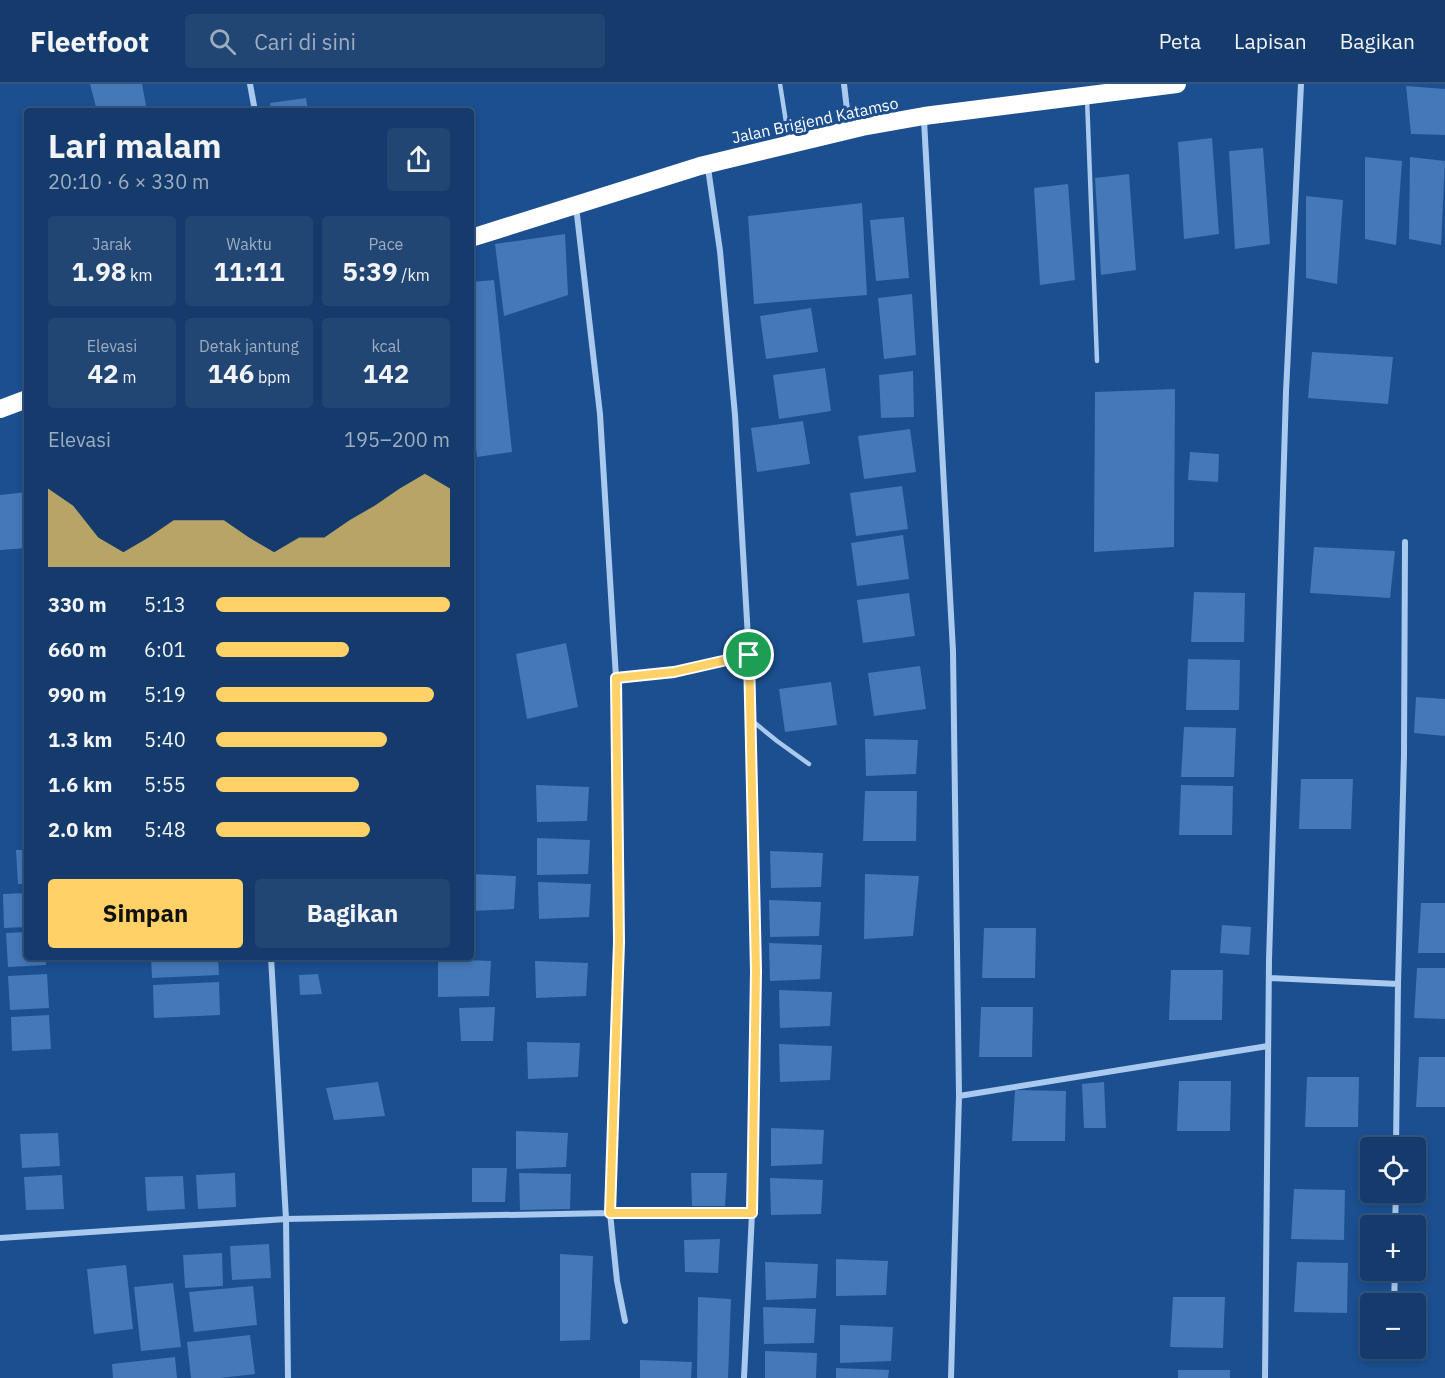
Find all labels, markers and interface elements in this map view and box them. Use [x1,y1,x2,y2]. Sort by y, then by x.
search box [185,14,605,68]
text: Fleetfoot [30,23,149,60]
icon: search [206,25,239,58]
text: Cari di sini [254,27,356,56]
text: Peta [1159,27,1201,55]
text: Lapisan [1234,27,1307,55]
text: Bagikan [1340,27,1415,55]
street label: Jalan Brigjend Katamso [730,93,900,147]
text: Lari malam [48,124,222,167]
button: share [387,128,450,191]
text: 20:10 · 6 × 330 m [48,168,209,195]
text: Jarak [92,234,132,254]
text: Waktu [226,234,272,254]
text: Pace [369,234,403,254]
text: 1.98 [71,254,126,288]
text: 11:11 [214,254,284,288]
text: 5:39 [342,254,398,288]
text: km [126,265,153,285]
text: /km [398,265,430,285]
text: Elevasi [87,336,137,356]
text: Detak jantung [199,336,299,356]
text: kcal [371,336,401,356]
text: 42 [88,356,119,390]
text: 146 [207,356,254,390]
text: 142 [363,356,409,390]
text: m [119,367,136,387]
text: bpm [254,367,291,387]
text: Elevasi [48,426,111,453]
text: 195–200 m [344,426,450,453]
text: 330 m [48,591,107,618]
text: 5:13 [144,591,186,618]
pin [723,629,774,680]
text: 660 m [48,636,107,663]
text: 6:01 [144,636,186,663]
icon: arrive [732,638,765,671]
text: 990 m [48,681,107,708]
text: 5:19 [144,681,186,708]
text: 1.3 km [48,726,112,753]
text: 5:40 [144,726,186,753]
text: 1.6 km [48,771,112,798]
text: 5:55 [144,771,186,798]
text: 2.0 km [48,816,112,843]
text: 5:48 [144,816,186,843]
button: Simpan [48,879,243,948]
button: Bagikan [255,879,450,948]
map controls [1360,1137,1426,1359]
button: locate [1360,1137,1426,1203]
button: + [1360,1215,1426,1281]
button: − [1360,1293,1426,1359]

